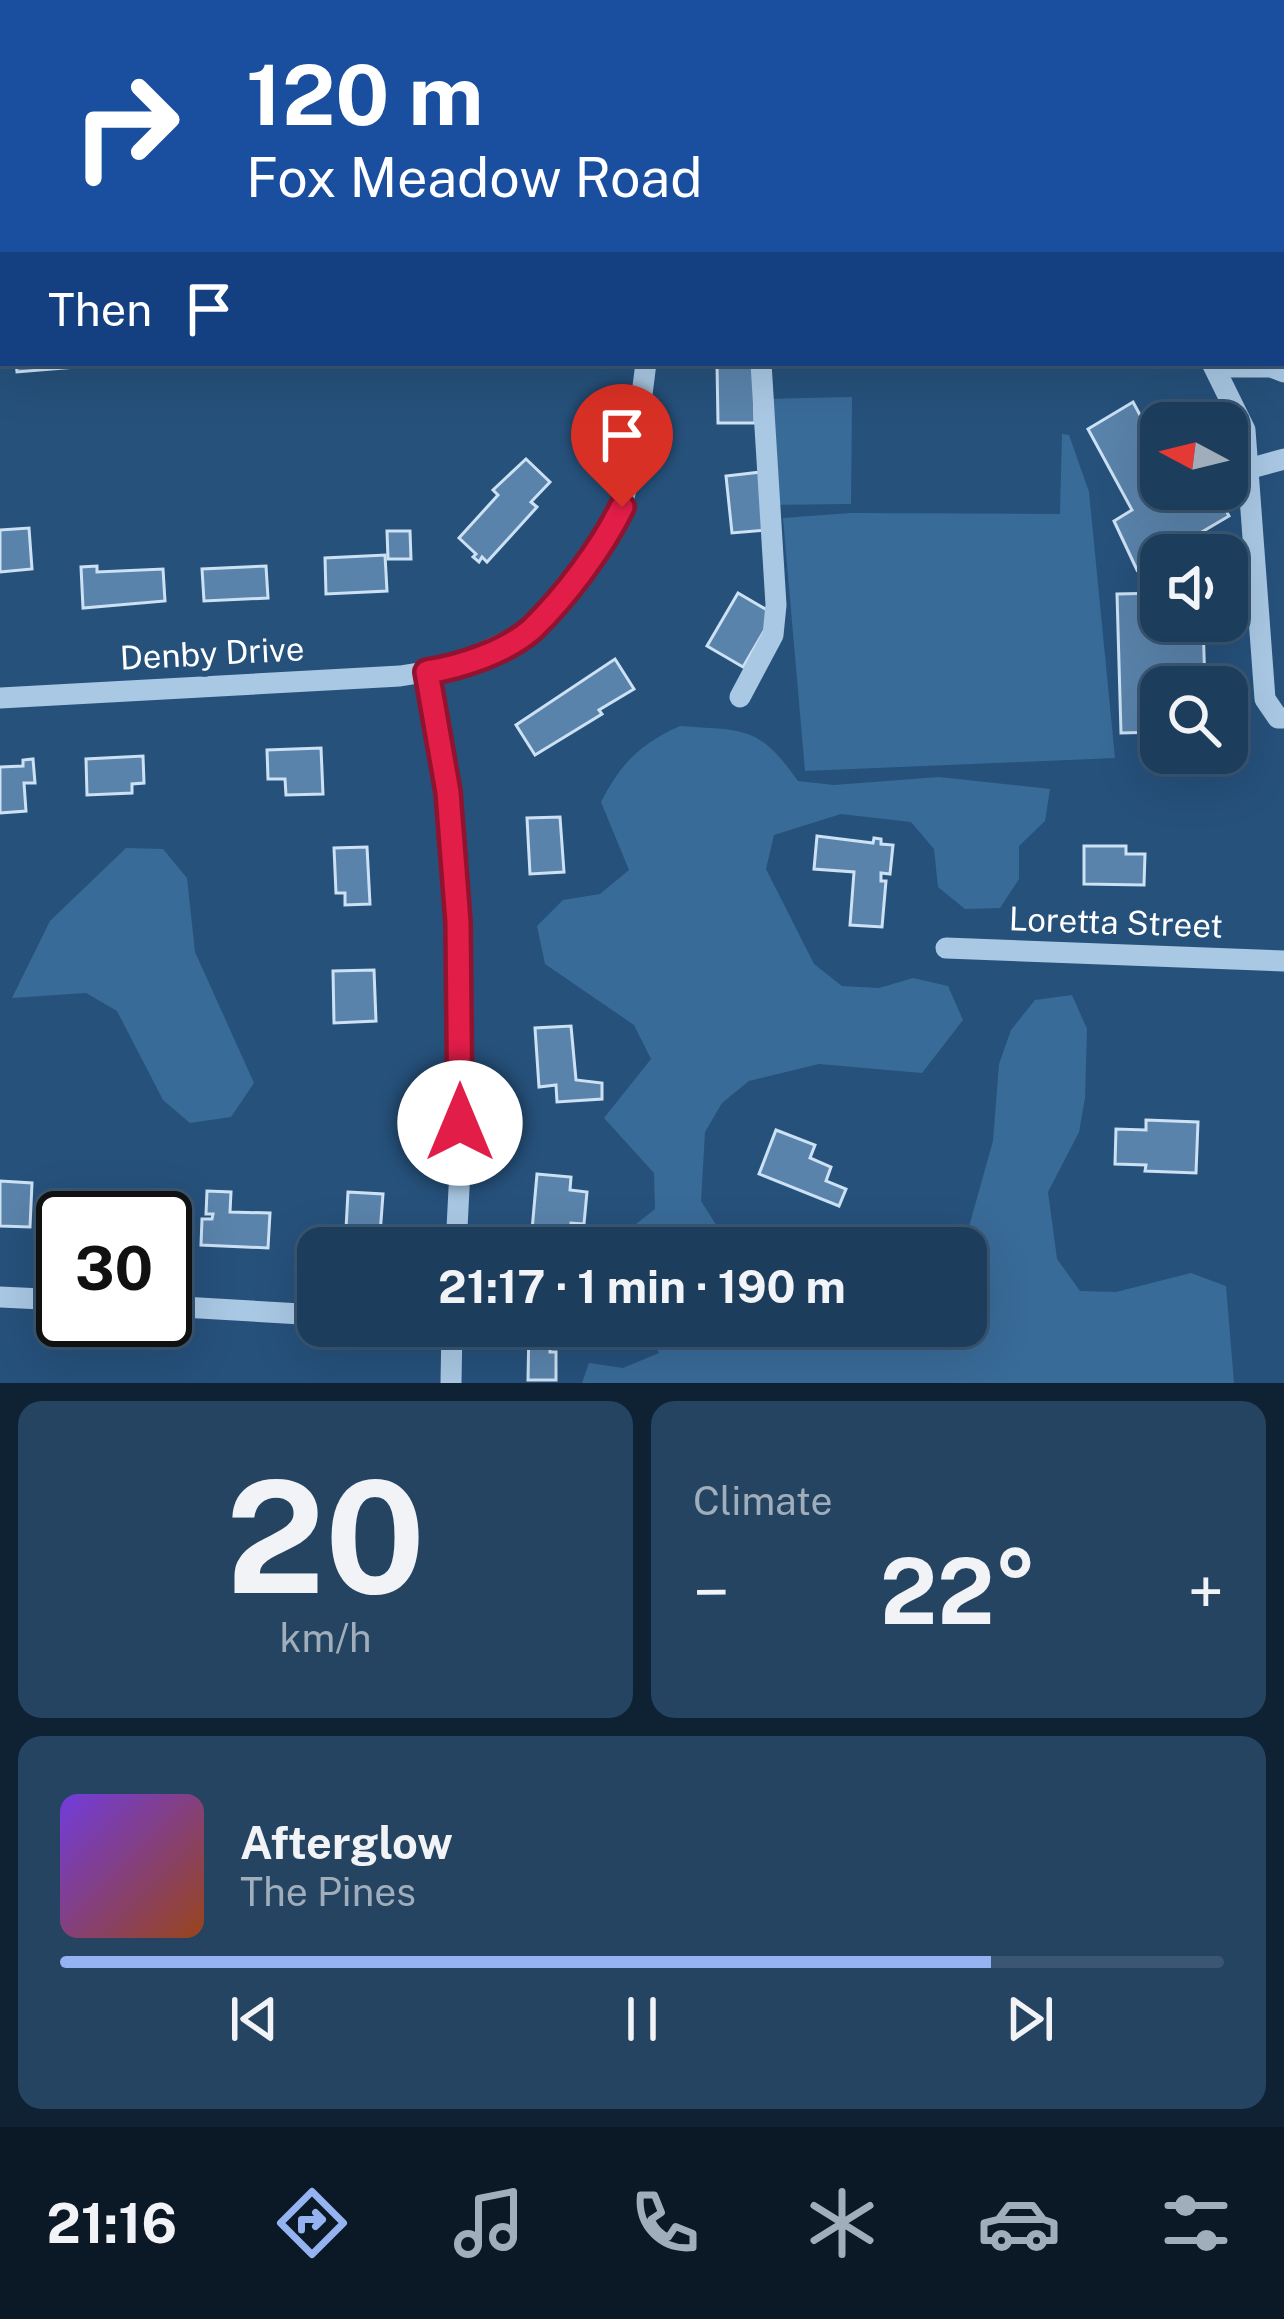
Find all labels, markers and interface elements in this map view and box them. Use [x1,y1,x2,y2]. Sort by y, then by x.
text: 120 m [246,45,484,144]
icon: right [48,48,204,204]
text: Fox Meadow Road [246,146,702,209]
icon: arrive [176,276,242,342]
text: Then [48,283,152,336]
pin [571,384,673,507]
icon: arrive [589,402,655,468]
north arrow [1140,402,1248,510]
map controls [1140,402,1248,774]
button: sound [1140,534,1248,642]
street label: Denby Drive [119,629,305,677]
button: search [1140,666,1248,774]
street label: Loretta Street [1008,899,1224,945]
position arrow [397,1060,523,1186]
speed limit sign: 30 [36,1191,192,1347]
text: 21:17 · 1 min · 190 m [438,1260,846,1313]
text: 20 [226,1445,425,1628]
text: Climate [693,1478,833,1524]
text: 22° [880,1538,1037,1644]
text: − [693,1553,730,1631]
text: + [1187,1553,1224,1631]
text: km/h [280,1615,371,1661]
text: Afterglow [240,1816,453,1869]
text: The Pines [240,1869,416,1915]
icon: previous [221,1986,287,2052]
icon: pause [609,1986,675,2052]
icon: next [997,1986,1063,2052]
icon: directions [270,2181,354,2265]
icon: music [447,2181,531,2265]
icon: phone [623,2181,707,2265]
icon: climate [800,2181,884,2265]
icon: car [977,2181,1061,2265]
icon: filters [1154,2181,1238,2265]
text: 21:16 [46,2192,177,2255]

